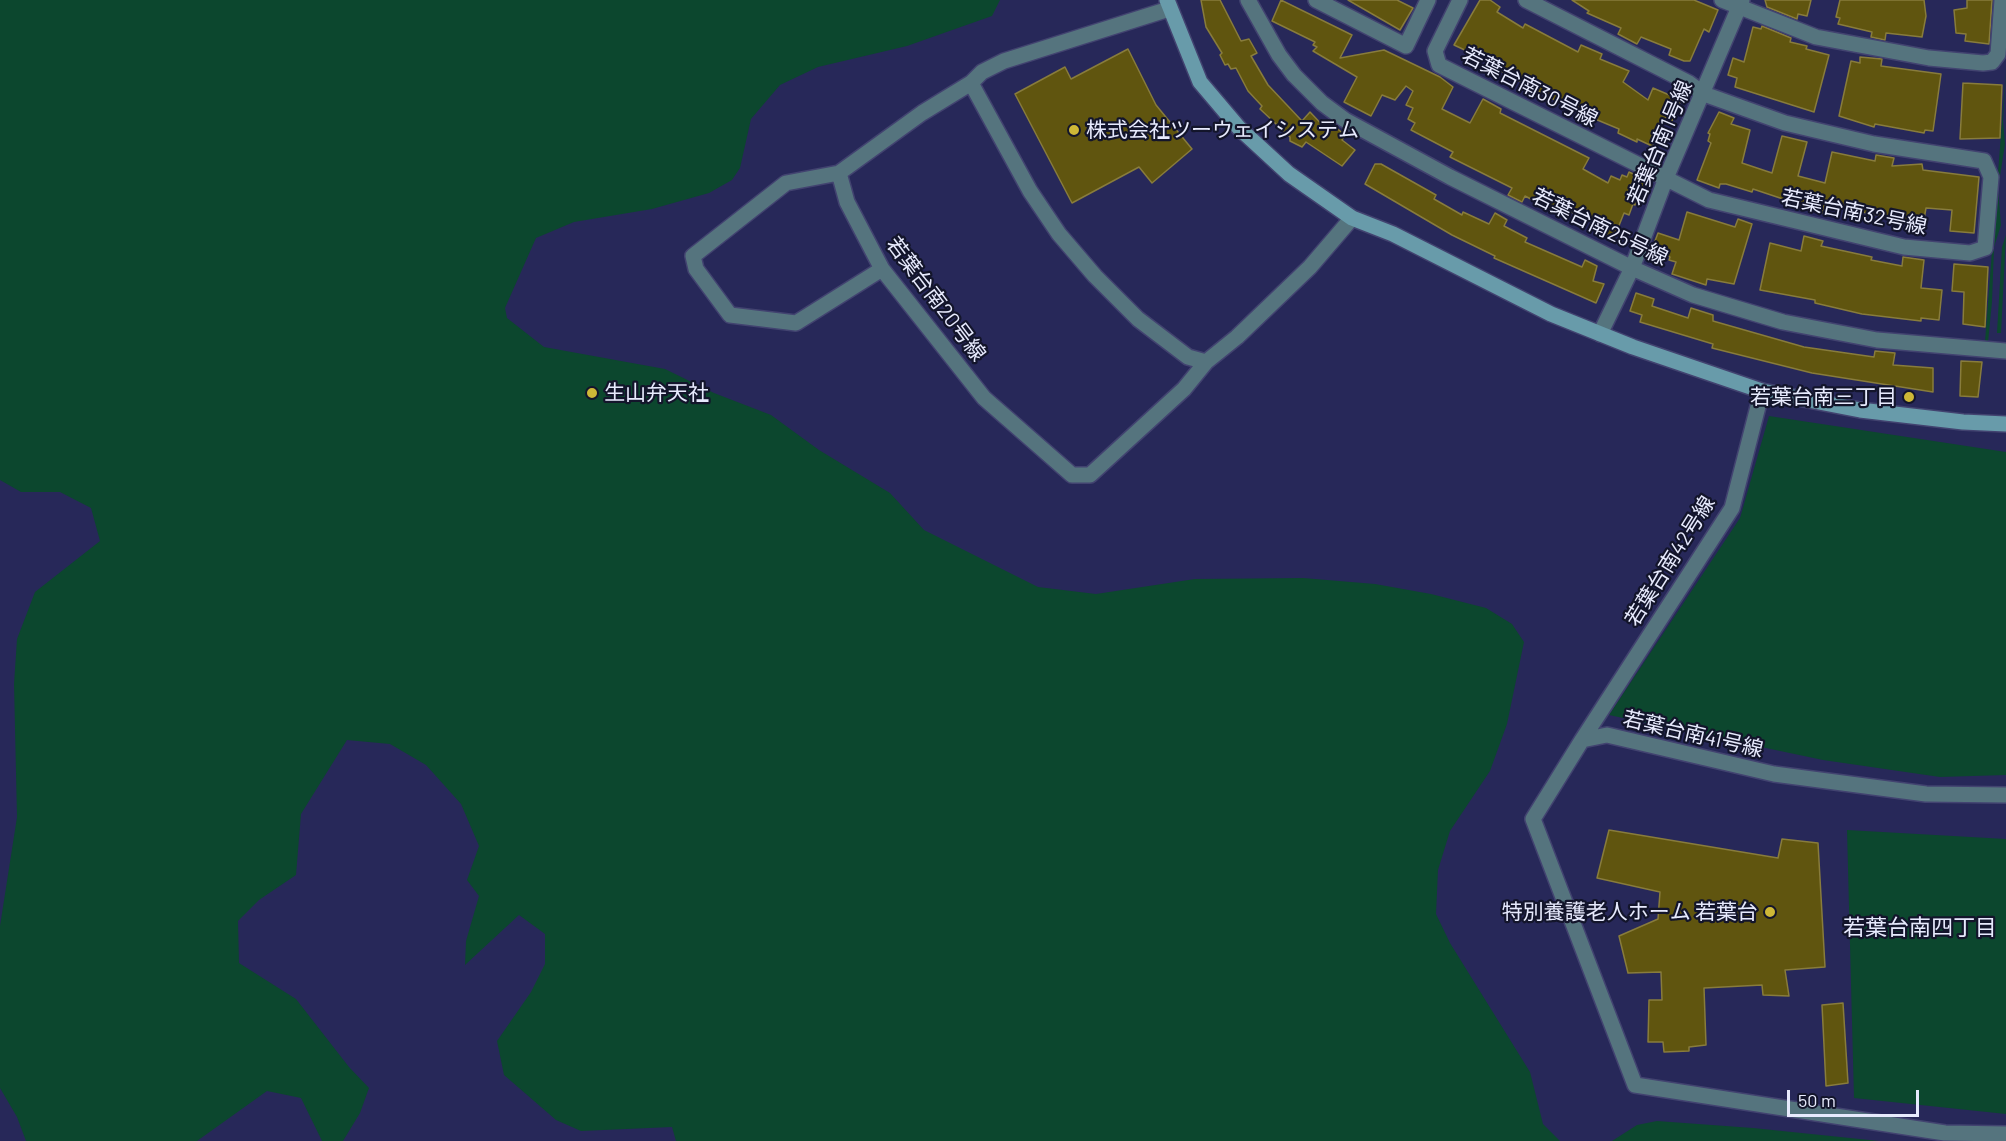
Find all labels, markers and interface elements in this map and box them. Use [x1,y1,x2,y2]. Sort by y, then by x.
street label: 若葉台南30号線 [1458,42,1602,132]
street label: 若葉台南1号線 [1622,77,1698,209]
place label: 株式会社ツーウェイシステム [1086,117,1359,143]
marker: 株式会社ツーウェイシステム [1067,123,1081,137]
street label: 若葉台南25号線 [1528,183,1672,271]
street label: 若葉台南32号線 [1779,184,1929,240]
street label: 若葉台南20号線 [881,232,991,366]
place label: 生山弁天社 [604,380,709,406]
place label: 若葉台南三丁目 [1750,384,1897,410]
marker: 生山弁天社 [585,386,599,400]
marker: 若葉台南三丁目 [1902,390,1916,404]
street label: 若葉台南42号線 [1620,491,1720,631]
street label: 若葉台南41号線 [1621,706,1765,762]
place label: 特別養護老人ホーム 若葉台 [1502,899,1758,925]
marker: 特別養護老人ホーム 若葉台 [1763,905,1777,919]
district label: 若葉台南四丁目 [1843,915,1997,941]
scale bar [1790,1078,1922,1116]
text: 50 m [1798,1089,1836,1111]

